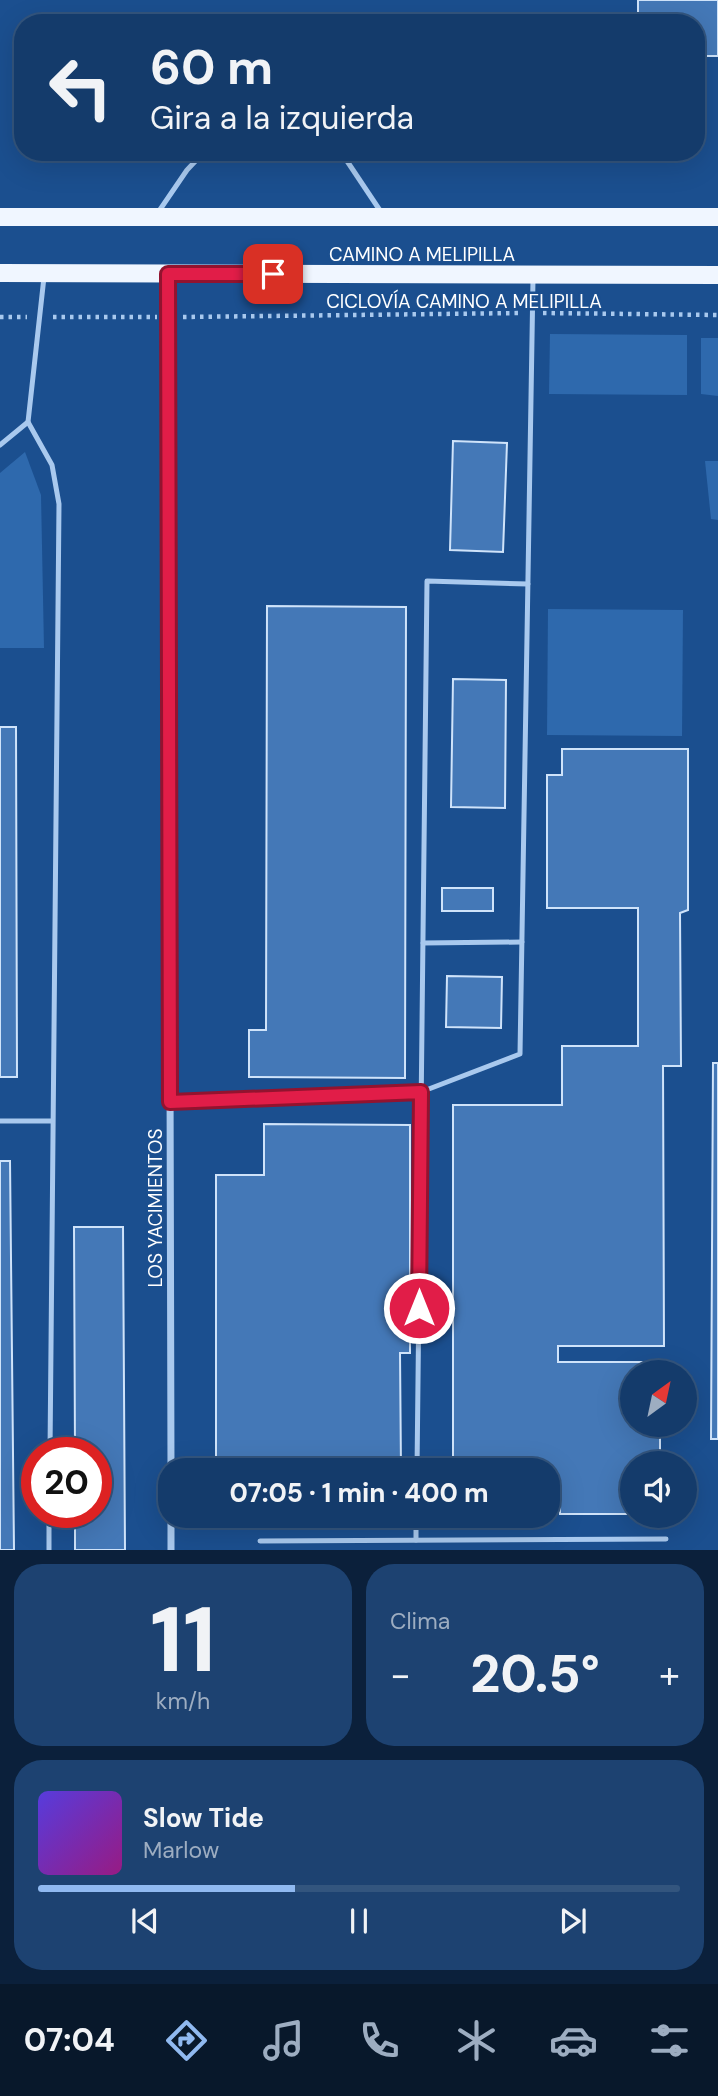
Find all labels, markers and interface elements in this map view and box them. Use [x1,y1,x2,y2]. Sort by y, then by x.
text: 60 m [150,35,273,99]
icon: left [35,42,126,133]
text: Gira a la izquierda [150,97,414,139]
street label: CAMINO A MELIPILLA [329,242,515,267]
pin [243,244,303,304]
icon: arrive [254,255,292,293]
street label: CICLOVÍA CAMINO A MELIPILLA [326,289,602,314]
street label: LOS YACIMIENTOS [143,1128,168,1288]
position arrow [382,1271,456,1345]
north arrow [620,1360,696,1437]
map controls [620,1360,697,1528]
speed limit sign: 20 [21,1437,112,1528]
button: sound [620,1451,697,1528]
text: 07:05 · 1 min · 400 m [230,1476,489,1510]
text: 11 [150,1581,216,1699]
text: Clima [390,1606,450,1636]
text: 20.5° [470,1640,600,1708]
text: − [390,1650,411,1700]
text: + [659,1650,680,1700]
text: km/h [156,1686,210,1716]
text: Slow Tide [143,1801,264,1835]
text: Marlow [143,1835,219,1865]
icon: previous [126,1902,164,1940]
icon: pause [340,1902,378,1940]
icon: next [554,1902,592,1940]
icon: directions [162,2016,211,2065]
icon: music [259,2016,308,2065]
icon: phone [355,2016,404,2065]
icon: climate [452,2016,501,2065]
icon: car [549,2016,598,2065]
icon: filters [645,2016,694,2065]
text: 07:04 [24,2019,115,2061]

